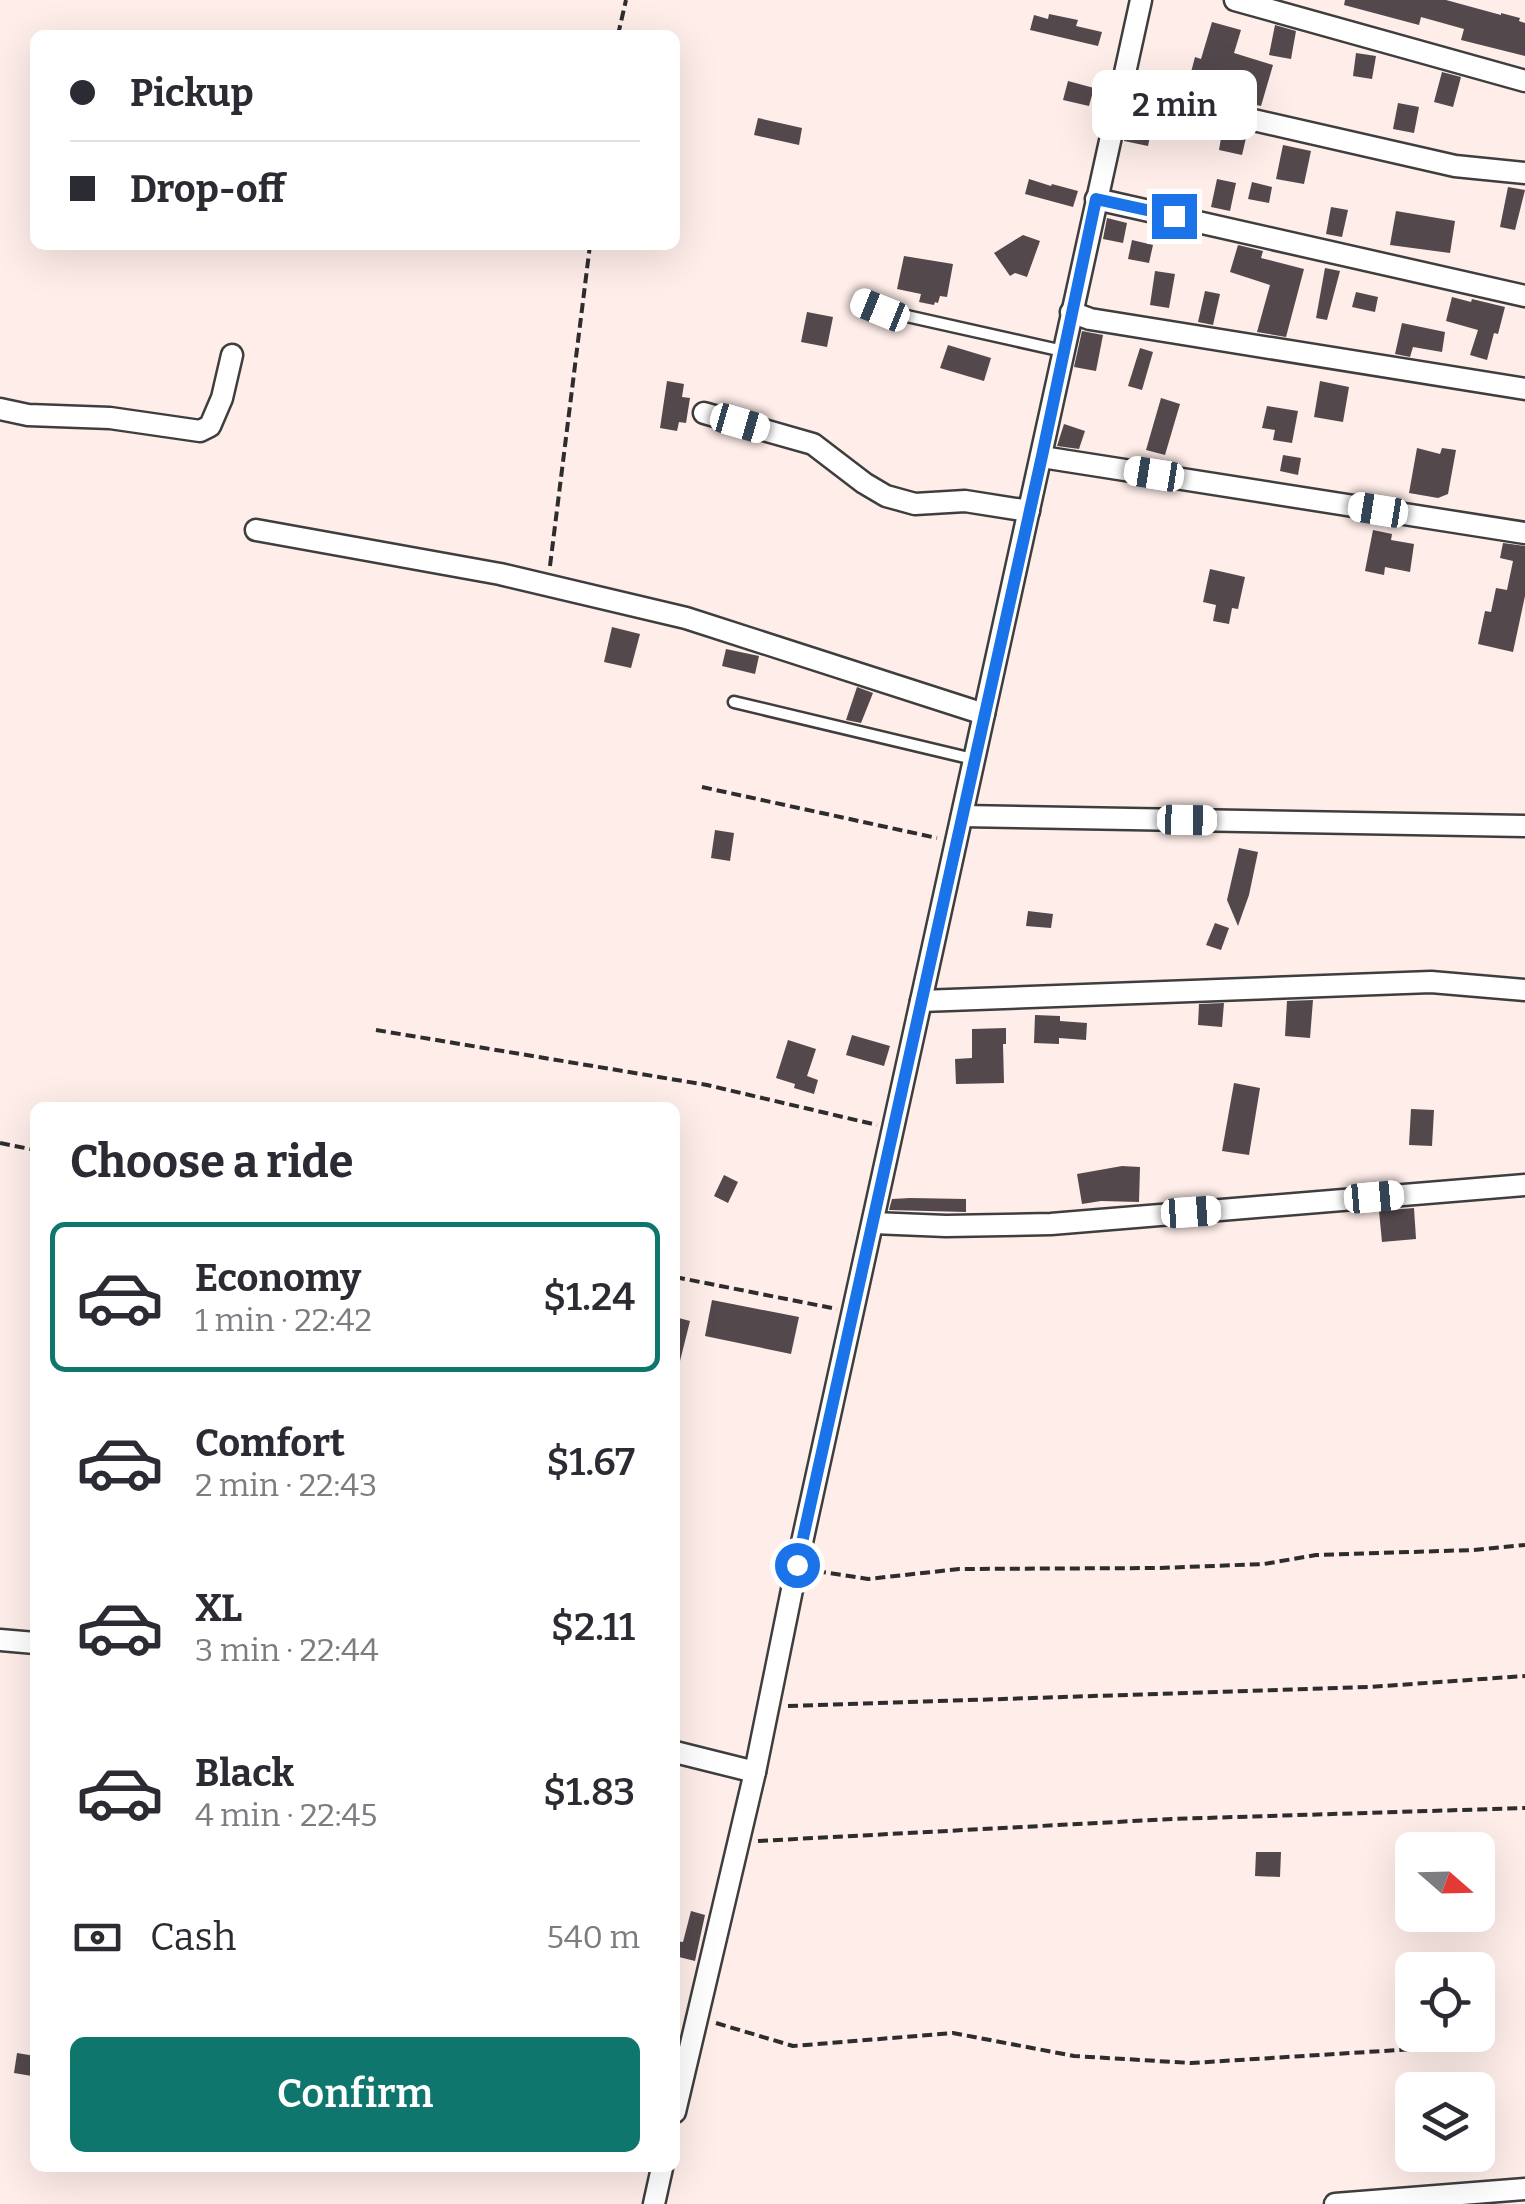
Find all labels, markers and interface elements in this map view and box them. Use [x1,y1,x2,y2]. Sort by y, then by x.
text: Pickup [130,70,254,116]
callout: 2 min [1092,71,1256,141]
text: 2 min [1132,86,1217,124]
text: Drop-off [130,166,285,212]
route end [1152,194,1197,239]
car [847,285,913,335]
car [707,400,773,446]
car [1122,454,1186,494]
car [1346,490,1410,530]
car [1157,804,1217,836]
text: Choose a ride [70,1135,353,1189]
car [1343,1179,1405,1215]
car [1160,1195,1222,1229]
icon: car [75,1252,165,1342]
text: Economy [195,1255,361,1301]
text: $1.24 [543,1274,635,1320]
text: 1 min · 22:42 [195,1301,372,1339]
icon: car [75,1417,165,1507]
text: Comfort [195,1420,345,1466]
text: $1.67 [546,1439,635,1485]
text: 2 min · 22:43 [195,1466,377,1504]
route start [775,1543,820,1588]
icon: car [75,1582,165,1672]
text: XL [195,1585,242,1631]
text: $2.11 [551,1604,635,1650]
text: 3 min · 22:44 [195,1631,379,1669]
icon: car [75,1747,165,1837]
text: Black [195,1750,294,1796]
text: $1.83 [543,1769,635,1815]
text: 4 min · 22:45 [195,1796,377,1834]
north arrow [1395,1832,1495,1932]
map controls [1395,1832,1495,2172]
icon: cash [70,1910,125,1965]
text: Cash [150,1914,236,1960]
text: 540 m [547,1918,640,1956]
button: locate [1395,1952,1495,2052]
button: Confirm [70,2037,640,2152]
button: layers [1395,2072,1495,2172]

